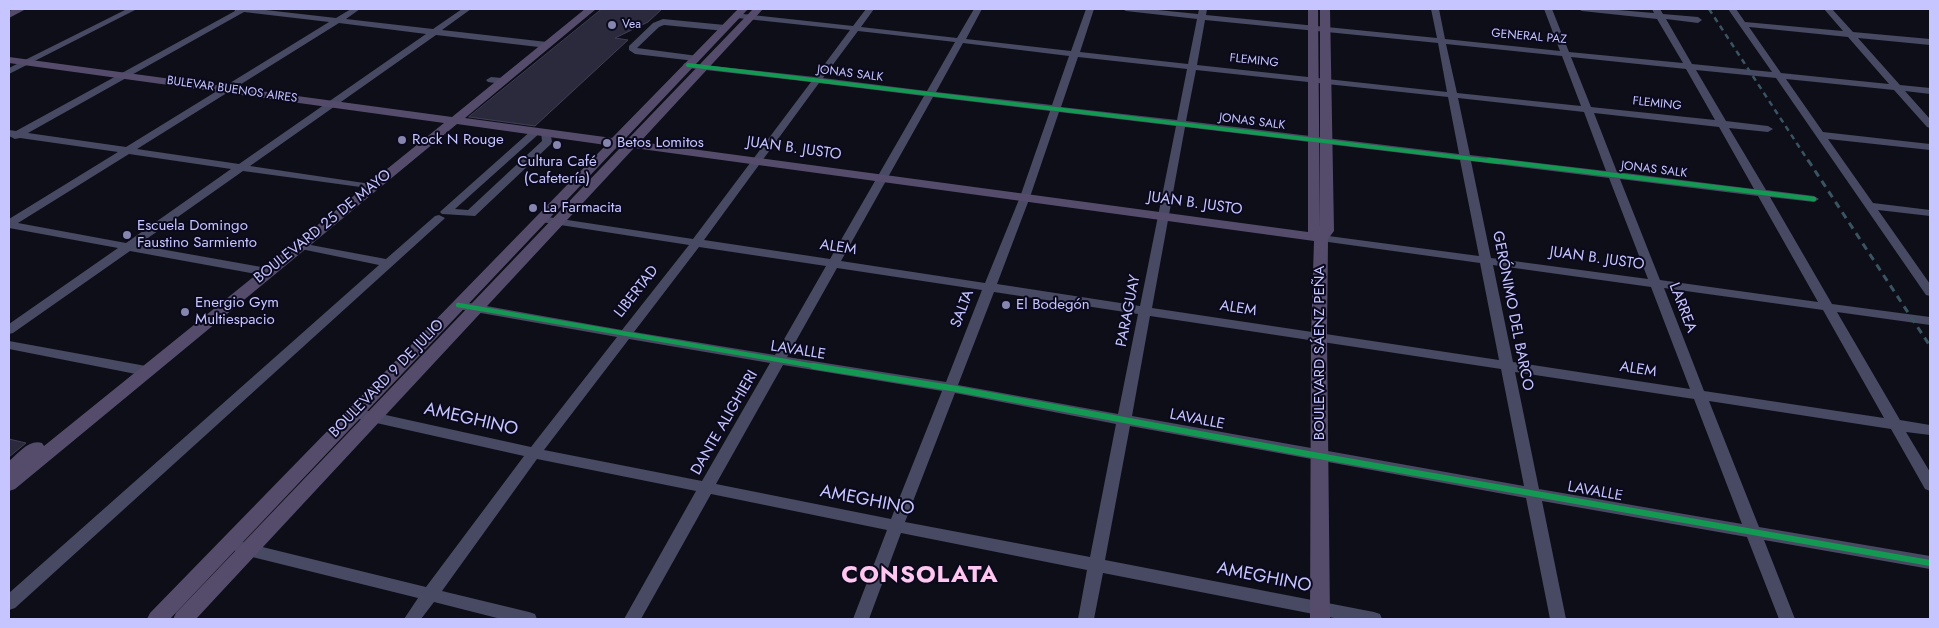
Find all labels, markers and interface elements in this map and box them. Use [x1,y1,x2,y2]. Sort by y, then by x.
place label: Vea [622,18,641,32]
marker: Vea [606,19,618,31]
street label: GENERAL PAZ [1491,27,1567,47]
street label: FLEMING [1229,51,1279,71]
street label: JONAS SALK [816,63,884,85]
street label: BULEVAR BUENOS AIRES [166,74,298,106]
street label: FLEMING [1632,94,1682,114]
street label: JONAS SALK [1218,111,1286,133]
place label: Rock N Rouge [412,131,504,149]
street label: JUAN B. JUSTO [745,133,843,165]
marker: Rock N Rouge [396,134,408,146]
place label: Betos Lomitos [617,134,704,152]
marker: Betos Lomitos [601,137,613,149]
marker: Cultura Café (Cafetería) [551,139,563,151]
place label: Cultura Café (Cafetería) [517,153,597,188]
street label: JONAS SALK [1620,159,1688,181]
street label: BOULEVARD 25 DE MAYO [251,166,395,288]
street label: JUAN B. JUSTO [1146,188,1244,220]
place label: La Farmacita [543,199,622,217]
marker: La Farmacita [527,202,539,214]
place label: Escuela Domingo Faustino Sarmiento [137,217,257,252]
marker: Escuela Domingo Faustino Sarmiento [121,229,133,241]
street label: GERÓNIMO DEL BARCO [1488,230,1536,392]
street label: ALEM [818,236,858,260]
street label: JUAN B. JUSTO [1548,243,1646,275]
street label: LIBERTAD [611,262,663,322]
street label: BOULEVARD SÁENZ PEÑA [1311,266,1329,440]
street label: PARAGUAY [1113,273,1145,349]
street label: LARREA [1664,280,1700,336]
street label: SALTA [948,287,978,331]
place label: Energio Gym Multiespacio [195,294,279,329]
place label: El Bodegón [1016,296,1090,314]
street label: ALEM [1218,297,1258,321]
marker: El Bodegón [1000,299,1012,311]
marker: Energio Gym Multiespacio [179,306,191,318]
street label: BOULEVARD 9 DE JULIO [326,316,448,442]
street label: LAVALLE [769,338,827,364]
street label: ALEM [1618,358,1658,382]
street label: DANTE ALIGHIERI [688,368,762,478]
street label: AMEGHINO [422,399,520,441]
street label: LAVALLE [1168,406,1226,434]
street label: LAVALLE [1566,478,1624,506]
street label: AMEGHINO [818,481,916,521]
street label: AMEGHINO [1215,558,1313,598]
district label: CONSOLATA [840,562,1000,590]

